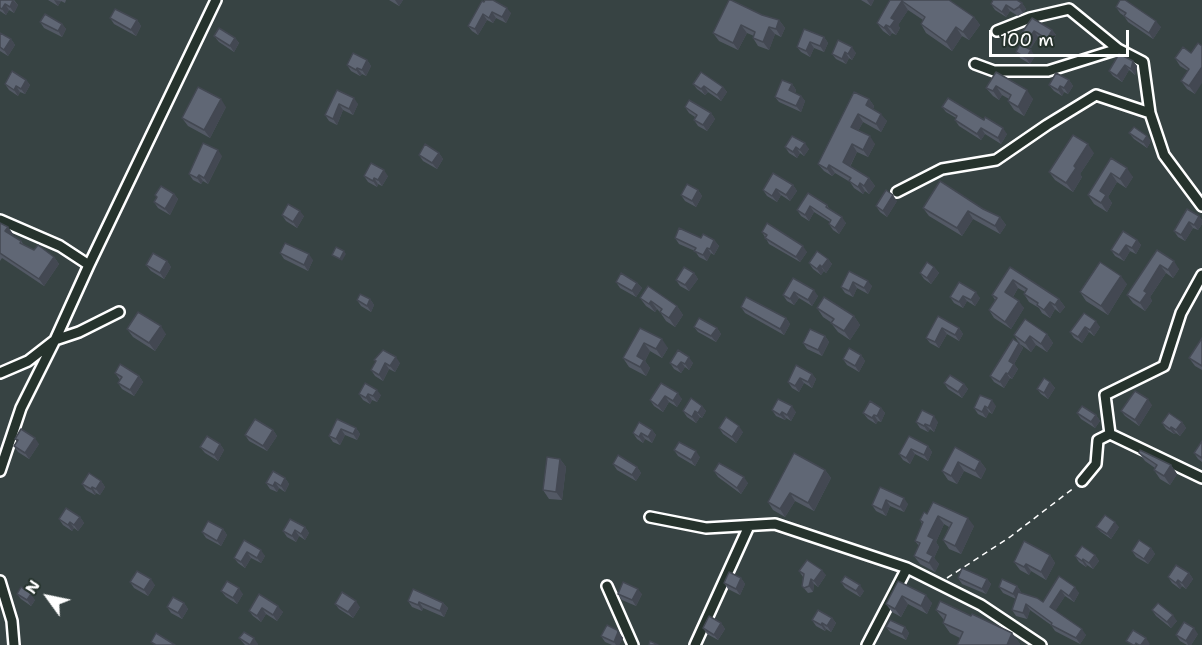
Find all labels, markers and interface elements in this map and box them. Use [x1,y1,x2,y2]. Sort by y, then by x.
scale bar [992,18,1132,56]
text: 100 m [1000,28,1054,52]
north arrow [18,567,78,627]
text: N [20,576,45,598]

